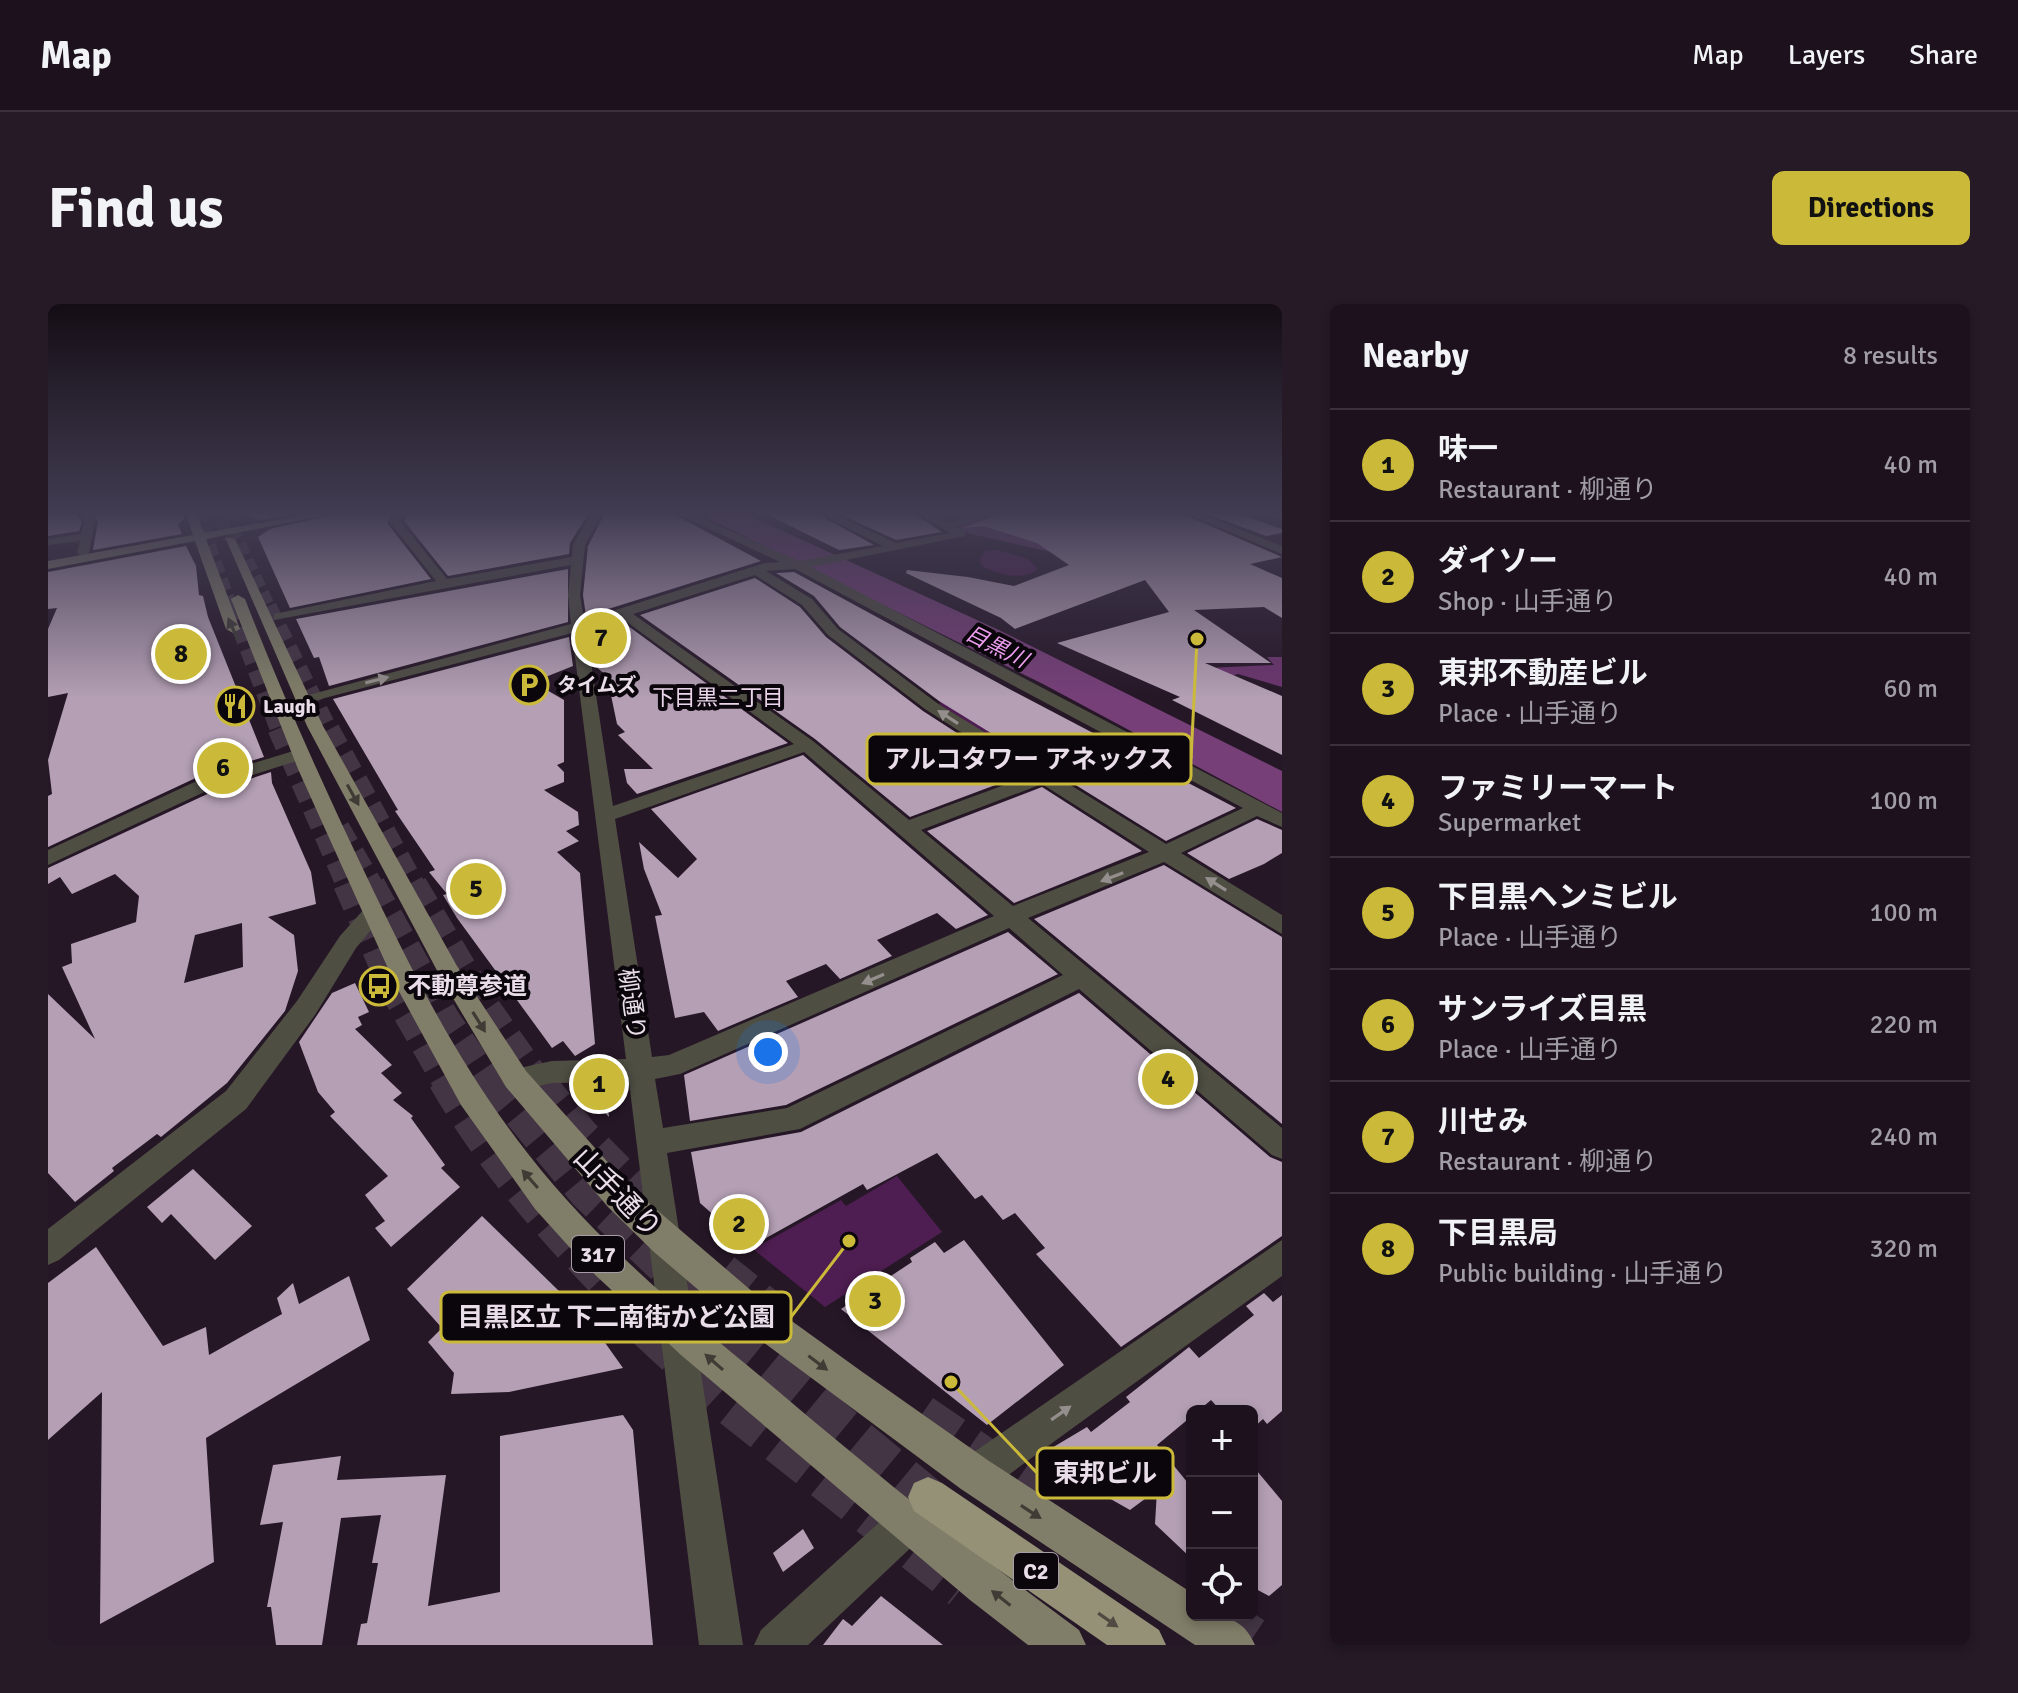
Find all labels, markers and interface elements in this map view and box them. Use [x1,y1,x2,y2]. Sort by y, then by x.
text: Map [40,32,112,79]
text: Map [1692,38,1744,72]
text: Layers [1788,38,1865,72]
text: Share [1909,38,1978,72]
button: Directions [1772,171,1970,245]
text: Find us [48,174,223,243]
text: Nearby [1362,335,1469,377]
text: 8 results [1843,340,1938,372]
text: 味一 [1438,431,1498,468]
text: 1 [1381,449,1395,481]
text: 40 m [1883,449,1938,481]
text: Restaurant · 柳通り [1438,474,1657,506]
text: ダイソー [1438,543,1558,580]
text: 2 [1381,561,1395,593]
text: 40 m [1883,561,1938,593]
text: Shop · 山手通り [1438,586,1617,618]
pin: 7 [575,608,627,668]
one-way arrow [226,617,240,641]
water label: 目黒川 [961,619,1034,674]
pin: 8 [155,624,207,684]
text: 東邦不動産ビル [1438,655,1648,692]
parking icon: タイムズ [508,664,550,706]
place label: タイムズ [557,673,637,698]
text: 3 [1381,673,1395,705]
text: 60 m [1883,673,1938,705]
one-way arrow [365,674,390,686]
district label: 下目黒二丁目 [652,684,784,711]
restaurant icon: Laugh [214,685,256,727]
place label: Laugh [263,694,316,719]
text: Place · 山手通り [1438,698,1622,730]
one-way arrow [937,710,959,725]
callout: アルコタワー アネックス [867,734,1191,784]
pin: 6 [197,738,249,798]
text: アルコタワー アネックス [884,744,1174,776]
text: ファミリーマート [1438,770,1678,807]
one-way arrow [345,784,359,806]
text: 4 [1381,785,1395,817]
text: 100 m [1869,785,1938,817]
text: Supermarket [1438,807,1581,839]
pin: 5 [450,859,502,919]
one-way arrow [1100,871,1124,884]
one-way arrow [1205,878,1227,892]
text: 下目黒ヘンミビル [1438,879,1678,916]
text: 5 [1381,897,1395,929]
text: 100 m [1869,897,1938,929]
text: Place · 山手通り [1438,922,1622,954]
bus stop icon: 不動尊参道 [358,965,400,1007]
street label: 柳通り [612,966,652,1042]
place label: 不動尊参道 [407,971,527,1001]
one-way arrow [862,973,885,986]
text: サンライズ目黒 [1438,991,1647,1028]
text: 6 [1381,1009,1395,1041]
text: 220 m [1869,1009,1938,1041]
one-way arrow [472,1011,486,1033]
your location [748,1032,788,1072]
text: Place · 山手通り [1438,1034,1622,1066]
pin: 4 [1142,1049,1194,1109]
pin: 1 [573,1054,625,1114]
text: 川せみ [1438,1103,1528,1140]
text: 7 [1381,1121,1395,1153]
text: 240 m [1869,1121,1938,1153]
street label: 山手通り [566,1141,668,1245]
text: Restaurant · 柳通り [1438,1146,1657,1178]
one-way arrow [522,1169,539,1189]
pin: 2 [713,1194,765,1254]
text: 下目黒局 [1438,1215,1558,1252]
text: 8 [1381,1233,1395,1265]
text: 320 m [1869,1233,1938,1265]
road number: 317 [572,1236,624,1272]
text: Public building · 山手通り [1438,1258,1727,1290]
pin: 3 [849,1271,901,1331]
callout: 目黒区立 下二南街かど公園 [441,1292,791,1342]
text: 目黒区立 下二南街かど公園 [457,1302,775,1334]
one-way arrow [705,1354,725,1371]
one-way arrow [808,1354,829,1370]
map controls [1186,1405,1258,1621]
button: + [1186,1405,1258,1477]
one-way arrow [1051,1406,1071,1422]
callout: 東邦ビル [1037,1448,1173,1498]
text: 東邦ビル [1053,1458,1157,1490]
button: − [1186,1477,1258,1549]
one-way arrow [1020,1504,1042,1519]
button: locate [1186,1549,1258,1621]
road number: C2 [1014,1553,1058,1589]
one-way arrow [991,1591,1011,1607]
one-way arrow [1097,1613,1118,1628]

